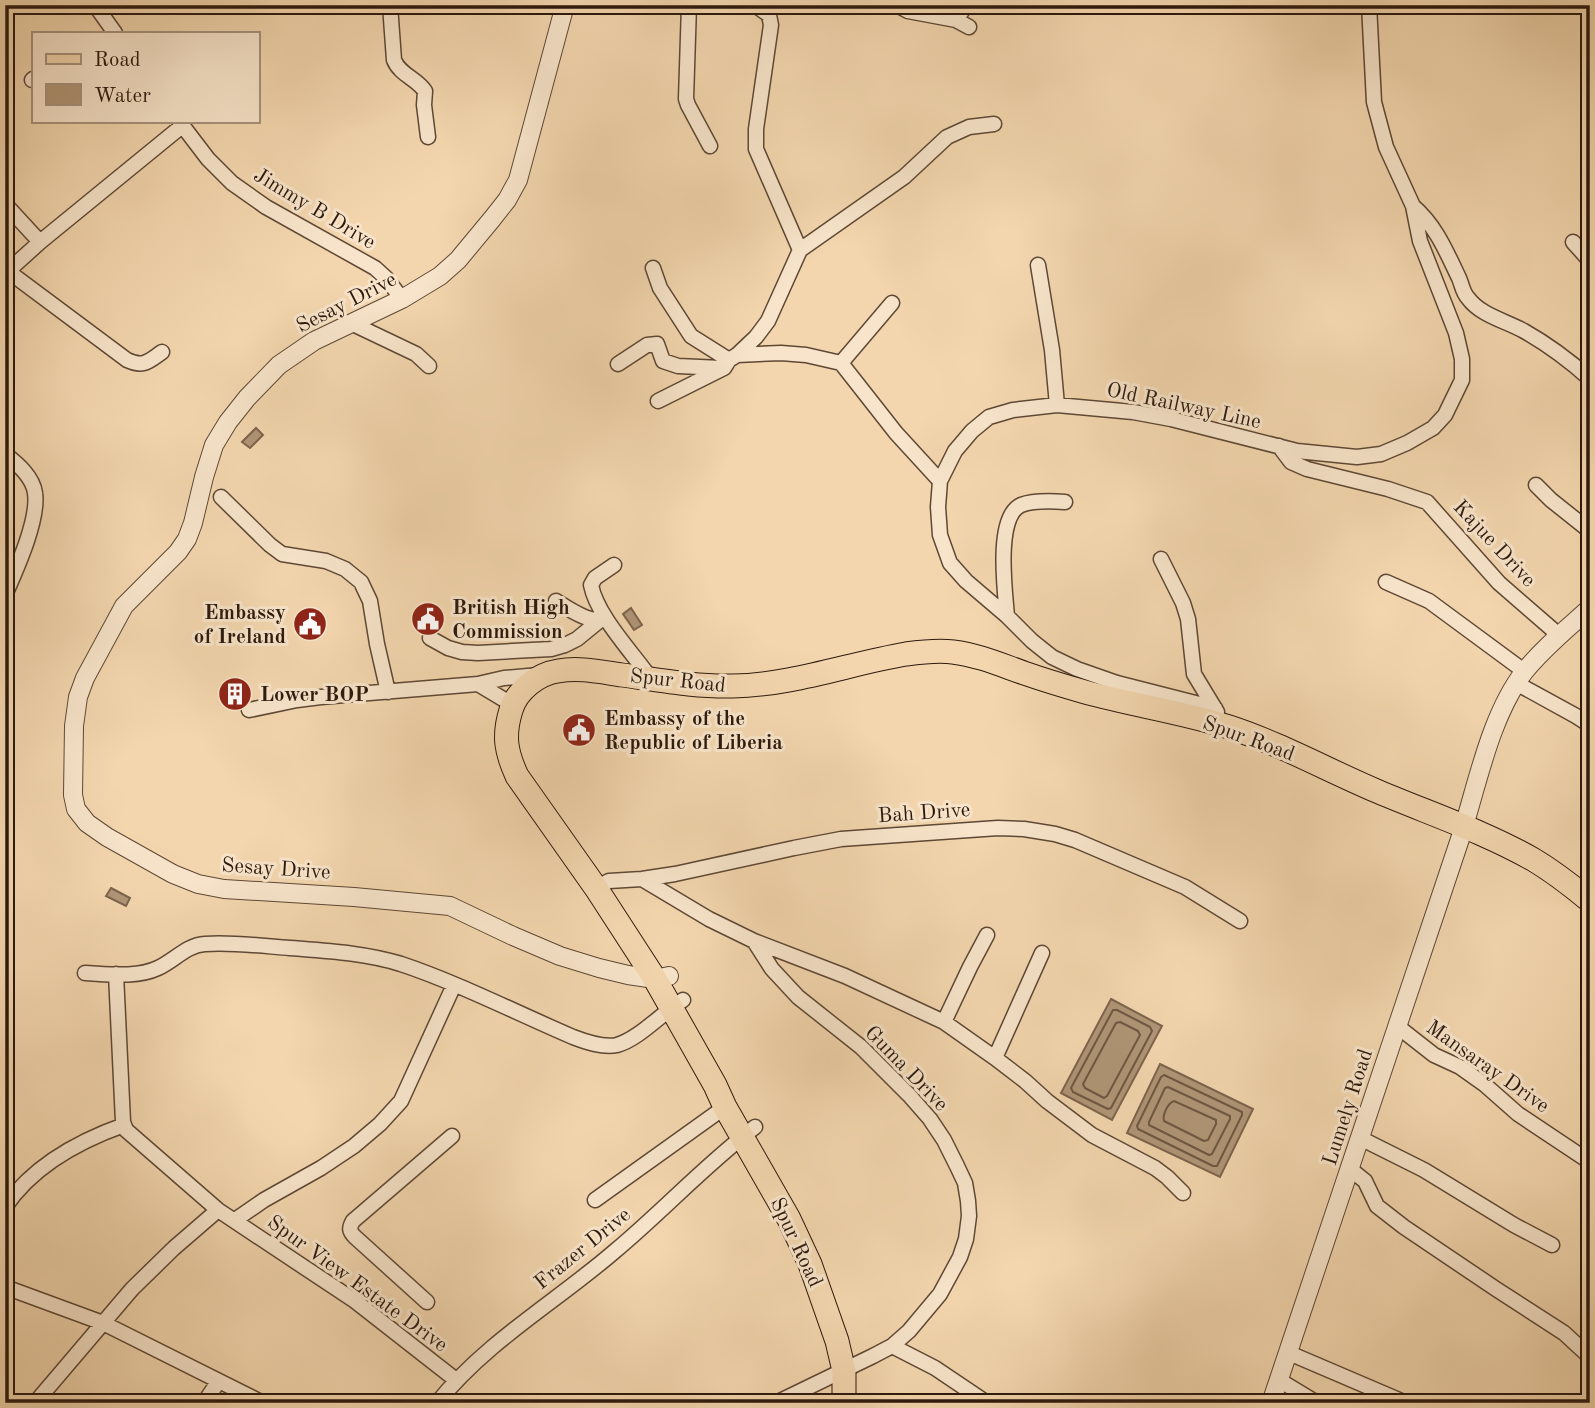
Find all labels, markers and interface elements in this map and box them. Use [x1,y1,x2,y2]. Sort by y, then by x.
legend [32,32,259,122]
text: Road [94,50,141,71]
text: Water [94,86,151,107]
street label: Jimmy B Drive [250,165,379,254]
street label: Sesay Drive [293,269,400,338]
street label: Old Railway Line [1105,380,1263,433]
street label: Kajue Drive [1449,497,1539,591]
place label: British High Commission [452,598,570,643]
public building icon: British High Commission [409,600,447,638]
place label: Embassy of Ireland [194,603,286,648]
public building icon: Embassy of Ireland [291,605,329,643]
street label: Spur Road [629,666,727,697]
building icon: Lower BOP [216,675,254,713]
place label: Lower BOP [260,685,369,706]
place label: Embassy of the Republic of Liberia [604,709,783,754]
public building icon: Embassy of the Republic of Liberia [560,711,598,749]
street label: Spur Road [1200,713,1297,766]
street label: Bah Drive [877,800,971,827]
street label: Sesay Drive [221,855,331,884]
street label: Mansaray Drive [1422,1017,1553,1117]
street label: Guma Drive [860,1022,952,1116]
street label: Lumely Road [1320,1047,1377,1168]
street label: Spur Road [766,1195,826,1291]
street label: Frazer Drive [531,1204,635,1294]
street label: Spur View Estate Drive [263,1212,451,1357]

